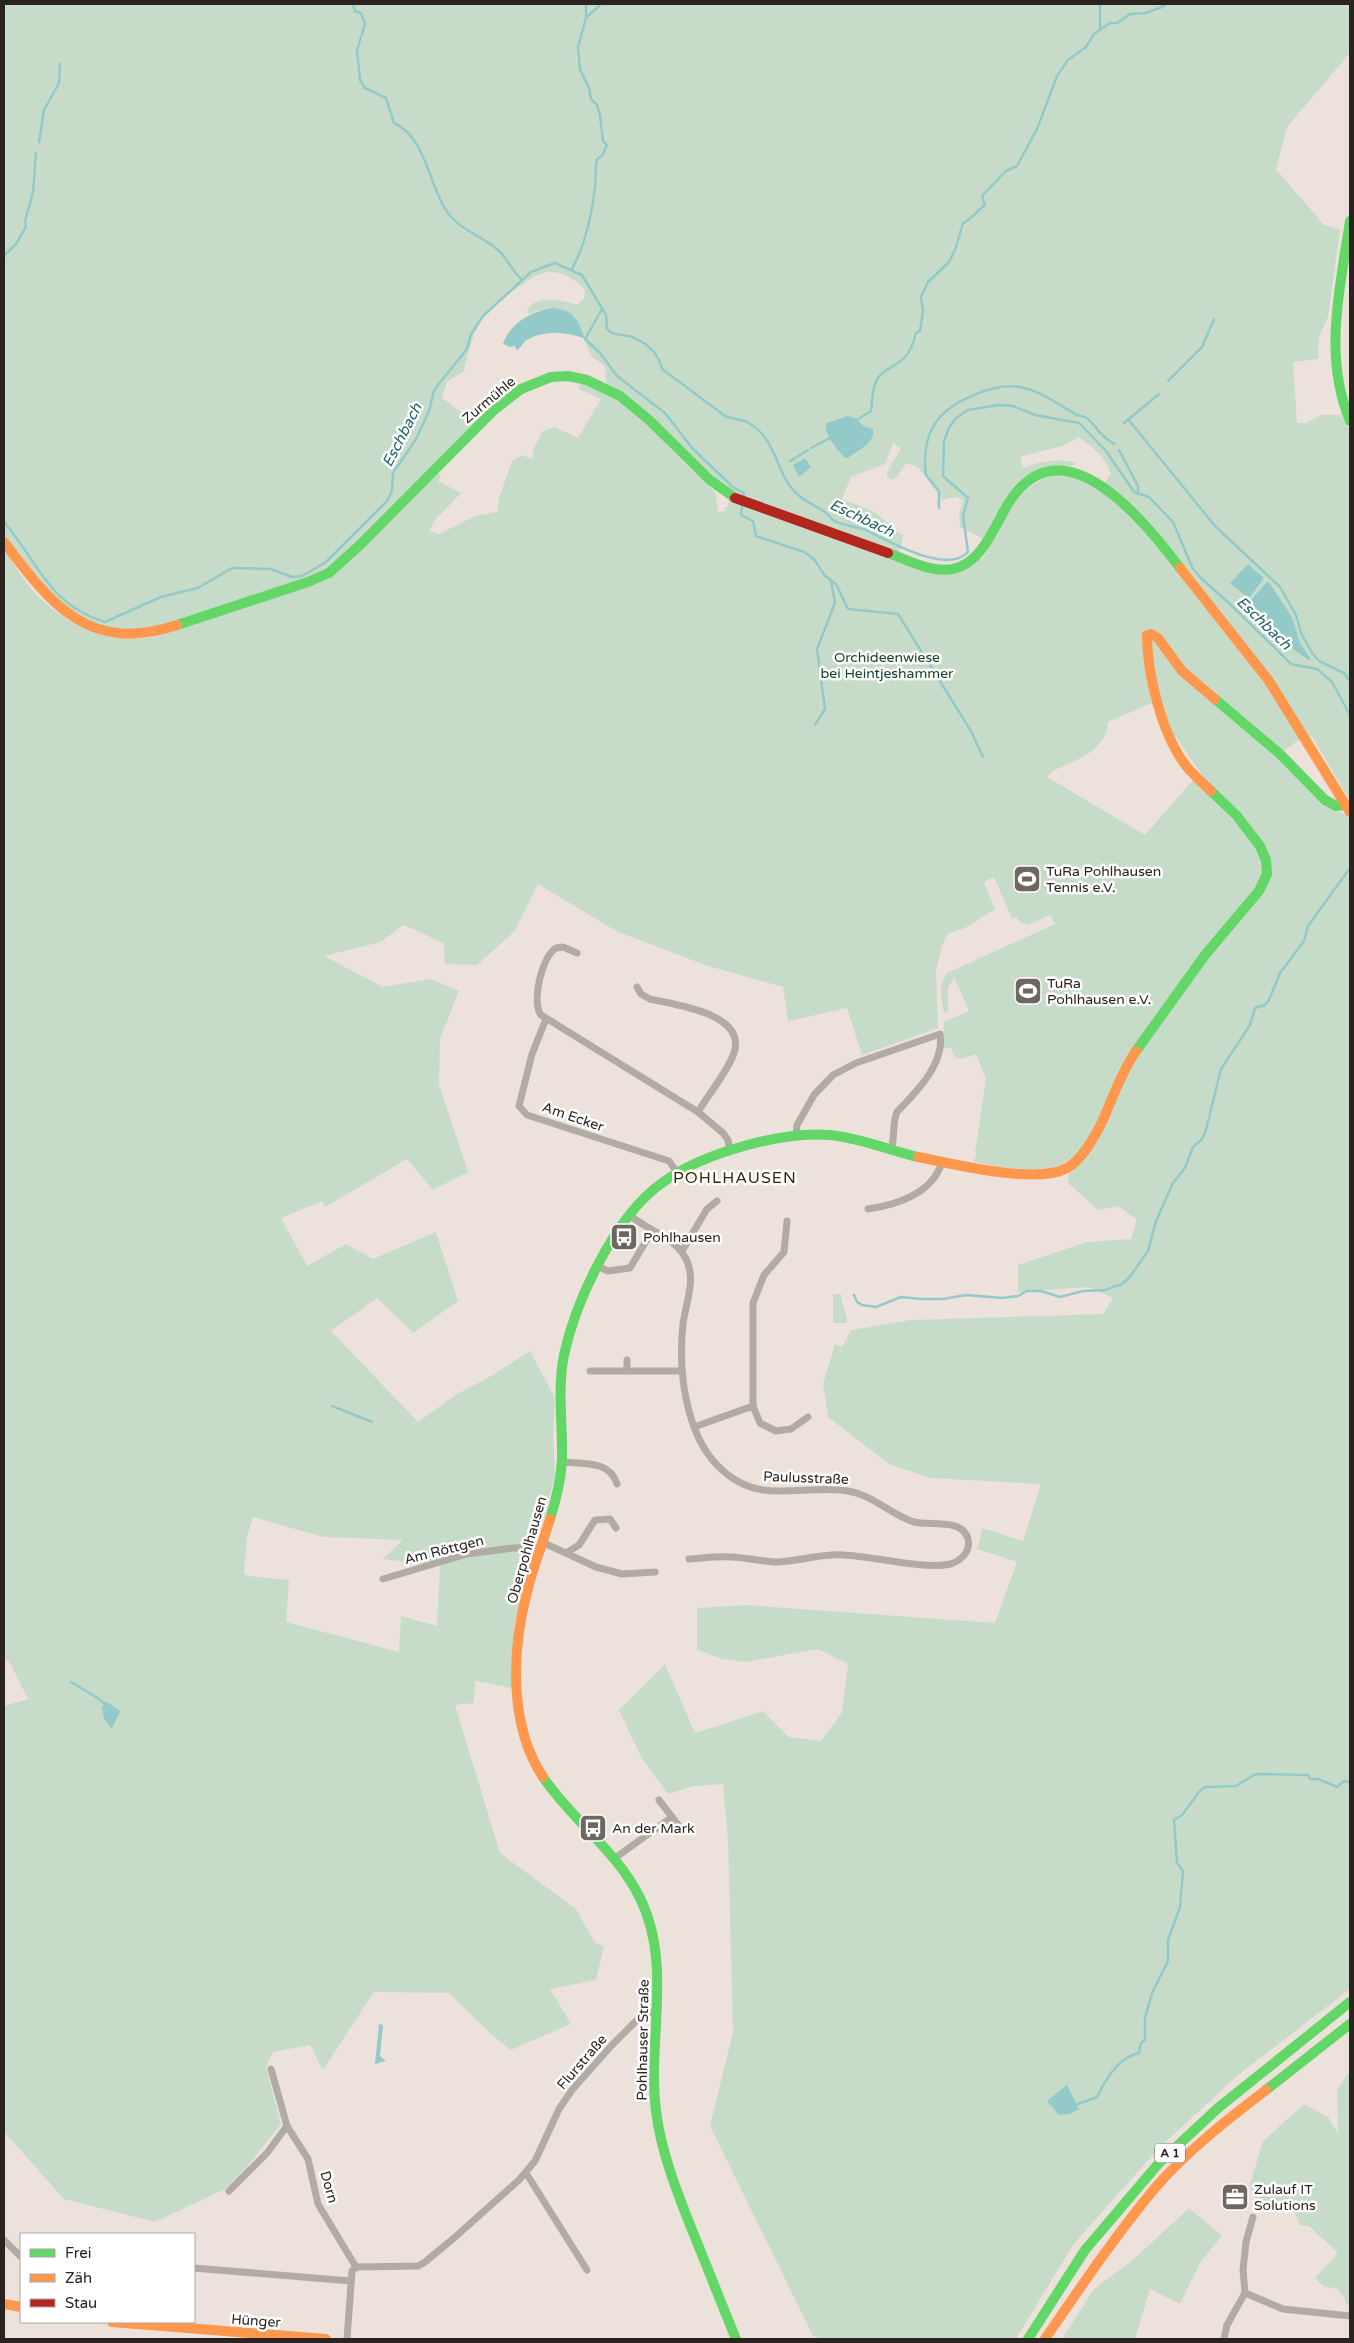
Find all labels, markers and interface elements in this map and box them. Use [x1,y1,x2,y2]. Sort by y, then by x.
street label: Zurmühle [459,373,519,427]
water label: Eschbach [378,399,426,470]
water label: Eschbach [827,495,898,541]
water label: Eschbach [1233,593,1296,654]
park label: Orchideenwiese bei Heintjeshammer [821,649,954,682]
place label: TuRa Pohlhausen Tennis e.V. [1046,863,1161,896]
sports icon: TuRa Pohlhausen Tennis e.V. [1012,864,1042,894]
place label: TuRa Pohlhausen e.V. [1047,975,1152,1008]
sports icon: TuRa Pohlhausen e.V. [1013,976,1043,1006]
street label: Am Ecker [540,1099,607,1136]
district label: POHLHAUSEN [673,1168,797,1188]
bus stop icon: Pohlhausen [609,1222,639,1252]
place label: Pohlhausen [643,1229,721,1246]
street label: Paulusstraße [763,1468,849,1488]
street label: Oberpohlhausen [504,1494,550,1606]
street label: Am Röttgen [403,1532,485,1568]
bus stop icon: An der Mark [578,1813,608,1843]
place label: An der Mark [612,1820,695,1837]
street label: Pohlhauser Straße [633,1979,653,2101]
street label: Flurstraße [553,2031,611,2093]
road number: A 1 [1155,2144,1185,2162]
street label: Dorn [316,2169,342,2205]
place label: Zulauf IT Solutions [1254,2181,1316,2214]
office icon: Zulauf IT Solutions [1220,2182,1250,2212]
legend [20,2233,195,2323]
text: Frei [65,2244,91,2262]
text: Zäh [65,2269,92,2287]
text: Stau [65,2294,97,2312]
street label: Hünger [231,2311,282,2331]

